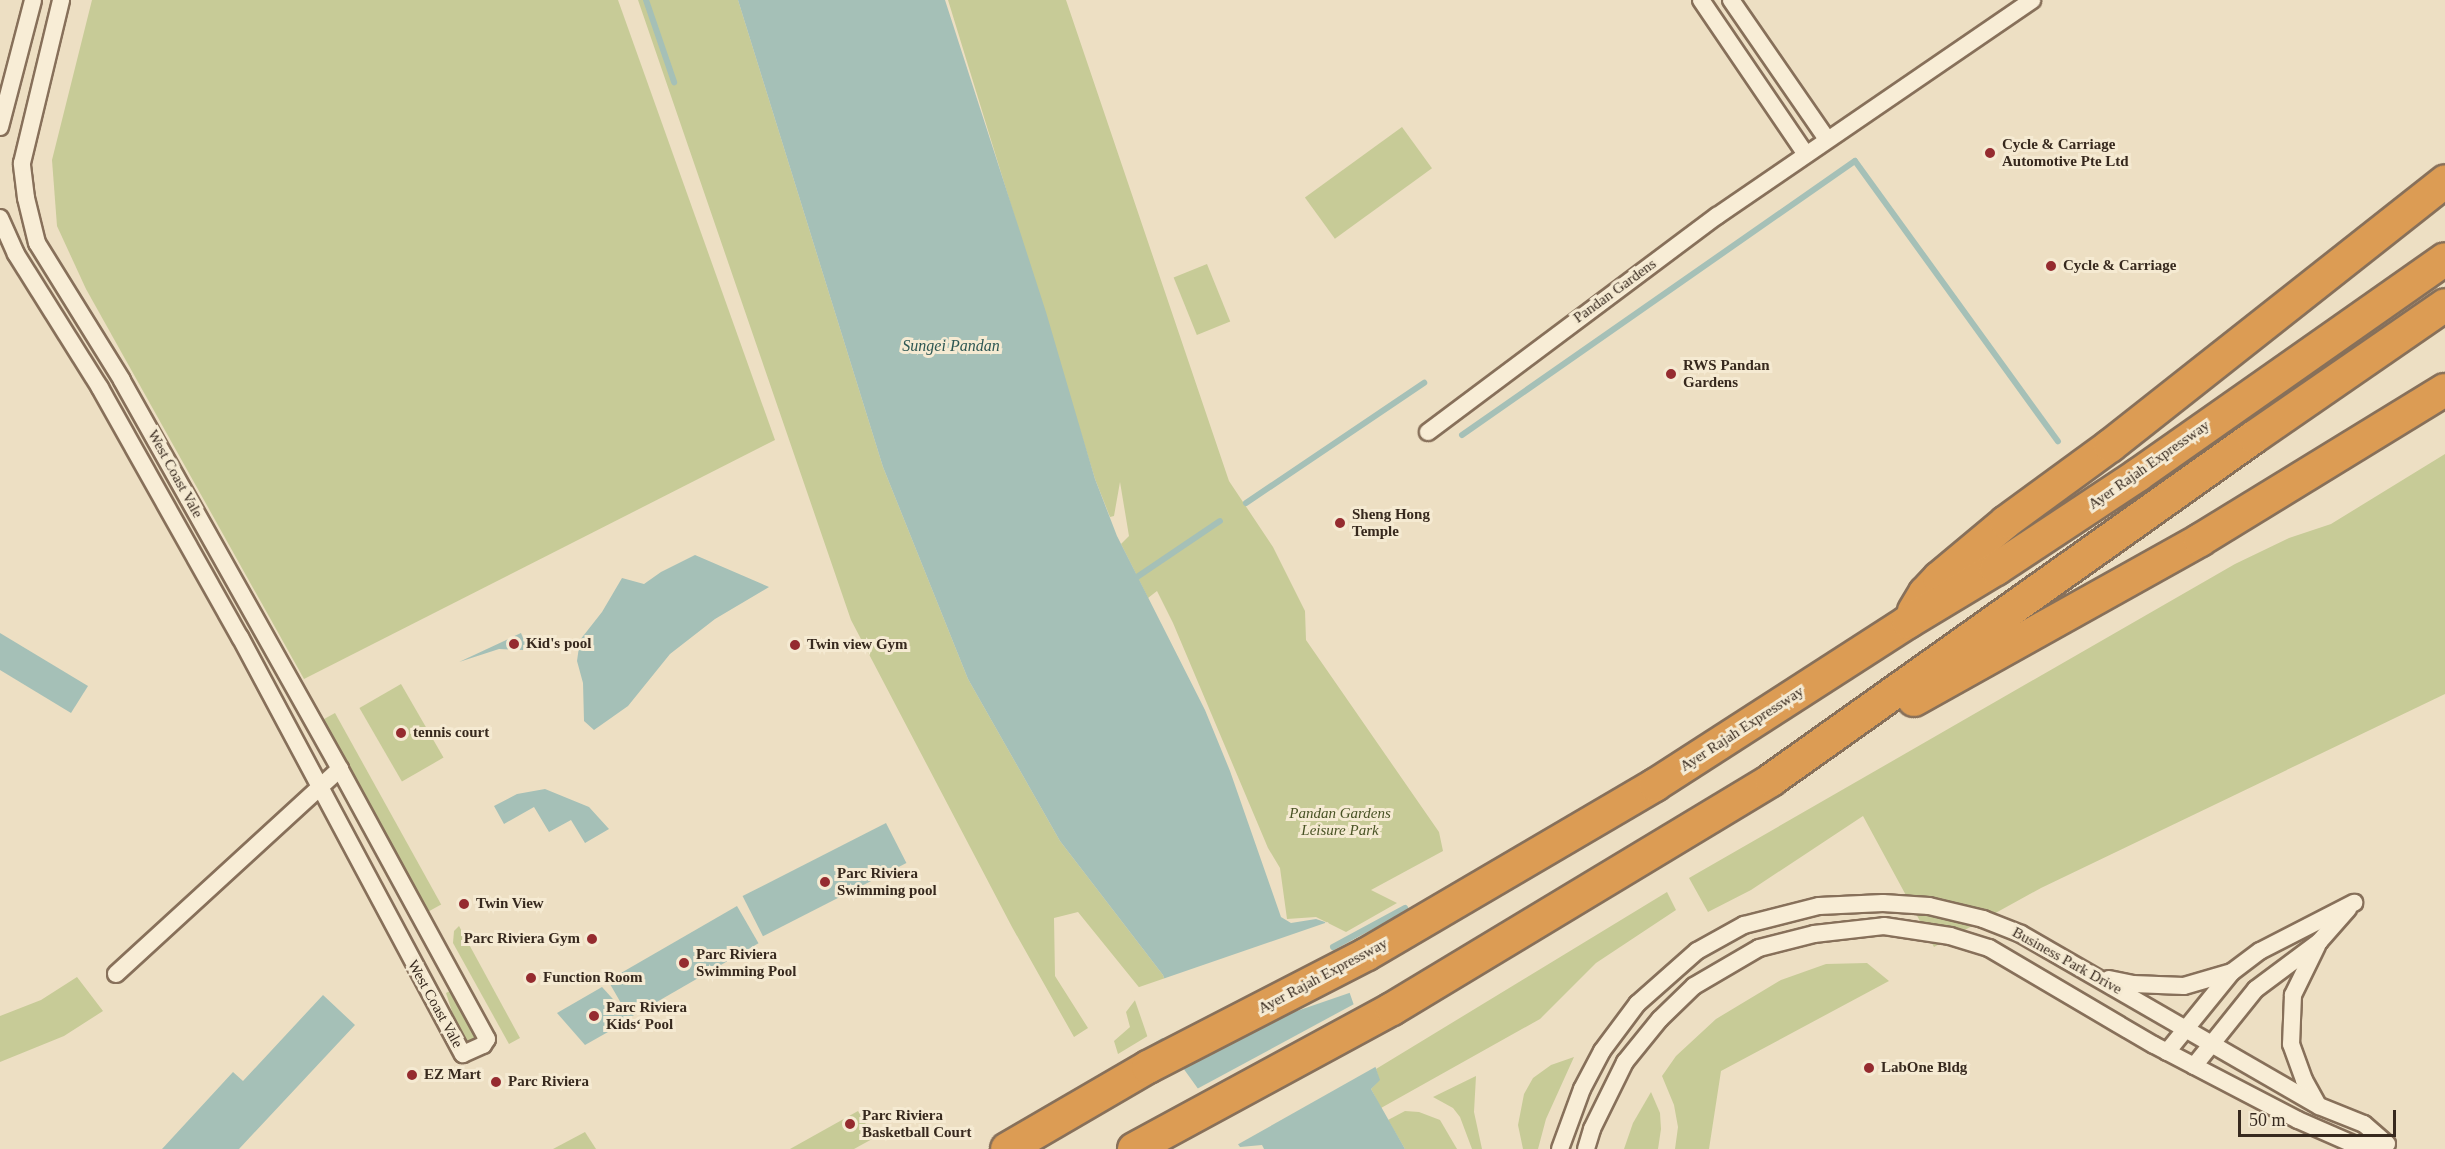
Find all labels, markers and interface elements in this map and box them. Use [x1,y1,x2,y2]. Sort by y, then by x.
place label: Cycle & Carriage Automotive Pte Ltd [2002,135,2129,170]
marker: Cycle & Carriage Automotive Pte Ltd [1983,146,1997,160]
street label: Pandan Gardens [1570,255,1660,327]
place label: Cycle & Carriage [2063,257,2176,275]
marker: Cycle & Carriage [2044,259,2058,273]
water label: Sungei Pandan [902,336,1000,356]
place label: RWS Pandan Gardens [1683,356,1770,391]
marker: RWS Pandan Gardens [1664,367,1678,381]
street label: Ayer Rajah Expressway [2085,416,2213,514]
street label: West Coast Vale [143,427,207,521]
place label: Sheng Hong Temple [1352,505,1430,540]
marker: Sheng Hong Temple [1333,516,1347,530]
place label: Kid's pool [526,635,591,653]
place label: Twin view Gym [807,636,908,654]
marker: Kid's pool [507,637,521,651]
marker: Twin view Gym [788,638,802,652]
street label: Ayer Rajah Expressway [1677,682,1807,776]
place label: tennis court [413,724,489,742]
marker: tennis court [394,726,408,740]
park label: Pandan Gardens Leisure Park [1289,804,1391,839]
place label: Parc Riviera Swimming pool [837,864,937,899]
marker: Parc Riviera Swimming pool [818,875,832,889]
place label: Twin View [476,895,544,913]
marker: Twin View [457,897,471,911]
street label: Business Park Drive [2009,923,2125,999]
place label: Parc Riviera Gym [464,930,580,948]
marker: Parc Riviera Gym [585,932,599,946]
street label: Ayer Rajah Expressway [1255,934,1391,1018]
place label: Parc Riviera Swimming Pool [696,945,796,980]
marker: Parc Riviera Swimming Pool [677,956,691,970]
street label: West Coast Vale [403,957,467,1051]
place label: Function Room [543,969,643,987]
marker: Function Room [524,971,538,985]
place label: Parc Riviera Kids‘ Pool [606,998,687,1033]
marker: Parc Riviera Kids‘ Pool [587,1009,601,1023]
place label: LabOne Bldg [1881,1059,1967,1077]
marker: LabOne Bldg [1862,1061,1876,1075]
place label: EZ Mart [424,1066,481,1084]
marker: EZ Mart [405,1068,419,1082]
place label: Parc Riviera [508,1073,589,1091]
marker: Parc Riviera [489,1075,503,1089]
scale bar [2241,1098,2398,1136]
place label: Parc Riviera Basketball Court [862,1106,972,1141]
text: 50 m [2249,1110,2286,1130]
marker: Parc Riviera Basketball Court [843,1117,857,1131]

